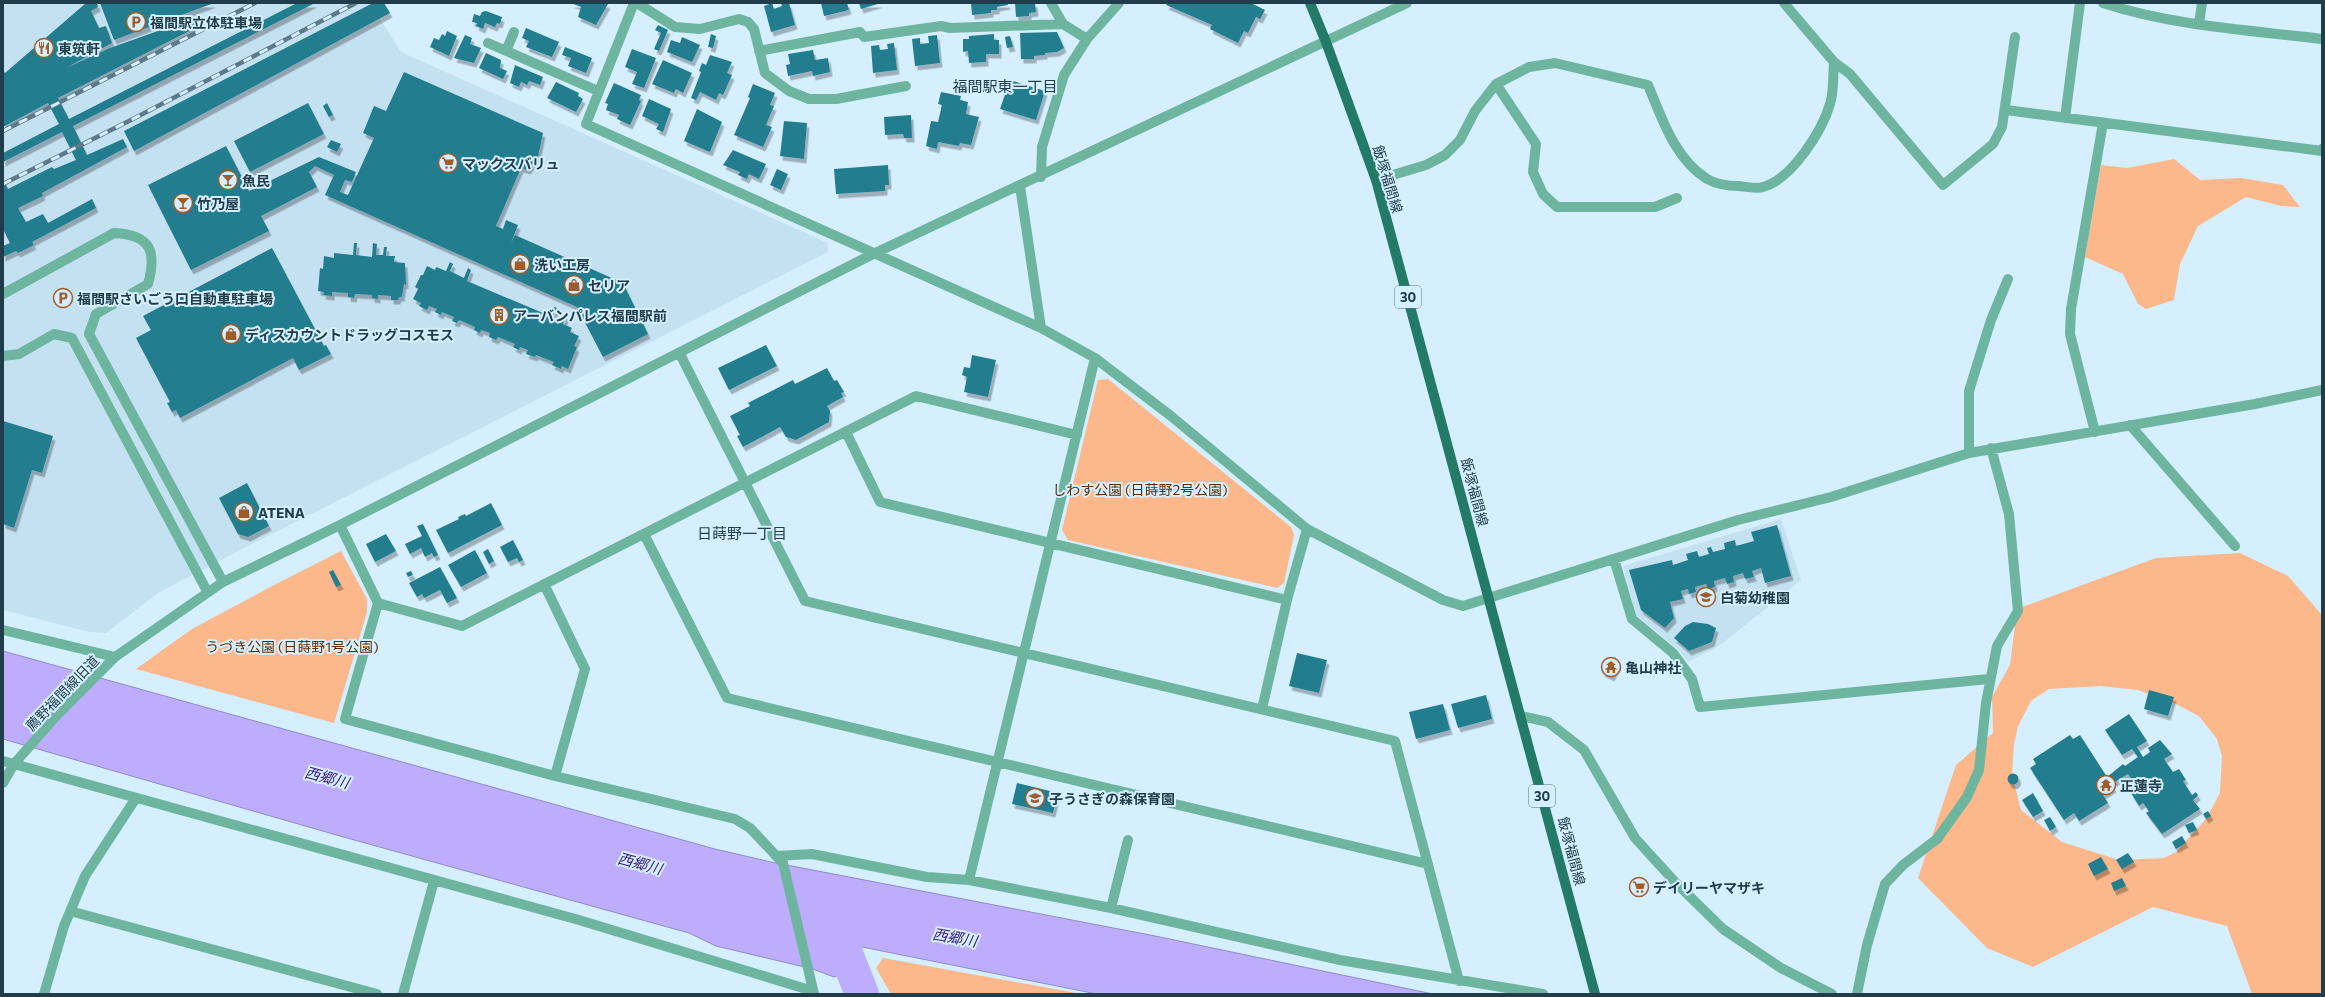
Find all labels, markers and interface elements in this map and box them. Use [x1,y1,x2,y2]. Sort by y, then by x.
parking icon: 福間駅立体駐車場 [125,11,147,33]
place label: 福間駅立体駐車場 [150,14,262,31]
restaurant icon: 東筑軒 [33,37,55,59]
place label: 東筑軒 [58,40,100,57]
district label: 福間駅東一丁目 [952,77,1058,95]
street label: 飯塚福間線 [1370,143,1406,215]
supermarket icon: マックスバリュ [437,152,459,174]
place label: マックスバリュ [462,155,560,172]
bar icon: 魚民 [217,169,239,191]
place label: 魚民 [242,172,270,189]
bar icon: 竹乃屋 [172,192,194,214]
place label: 竹乃屋 [197,195,239,212]
shop icon: 洗い工房 [509,253,531,275]
place label: 洗い工房 [534,256,590,273]
shop icon: セリア [563,274,585,296]
place label: セリア [588,277,630,294]
road number: 30 [1395,286,1421,308]
parking icon: 福間駅さいごう口自動車駐車場 [52,287,74,309]
place label: 福間駅さいごう口自動車駐車場 [77,290,273,307]
building icon: アーバンパレス福間駅前 [488,304,510,326]
place label: アーバンパレス福間駅前 [513,307,667,324]
shop icon: ディスカウントドラッグコスモス [220,323,242,345]
place label: ディスカウントドラッグコスモス [245,326,454,343]
street label: 飯塚福間線 [1458,456,1492,528]
park label: しわす公園 (日蒔野2号公園) [1052,481,1228,498]
shop icon: ATENA [233,501,255,523]
place label: ATENA [258,504,305,521]
district label: 日蒔野一丁目 [697,524,787,542]
school or university icon: 白菊幼稚園 [1695,586,1717,608]
place label: 白菊幼稚園 [1720,589,1790,606]
park label: うづき公園 (日蒔野1号公園) [205,638,379,655]
street label: 薦野福間線旧道 [22,652,102,734]
temple icon: 亀山神社 [1600,656,1622,678]
place label: 亀山神社 [1625,659,1681,676]
water label: 西郷川 [303,762,353,792]
temple icon: 正蓮寺 [2095,774,2117,796]
place label: 正蓮寺 [2120,777,2162,794]
road number: 30 [1529,785,1555,807]
school or university icon: 子うさぎの森保育園 [1024,787,1046,809]
place label: 子うさぎの森保育園 [1049,790,1175,807]
street label: 飯塚福間線 [1555,815,1589,887]
water label: 西郷川 [616,848,666,878]
supermarket icon: デイリーヤマザキ [1628,876,1650,898]
place label: デイリーヤマザキ [1653,879,1765,896]
water label: 西郷川 [931,924,981,950]

